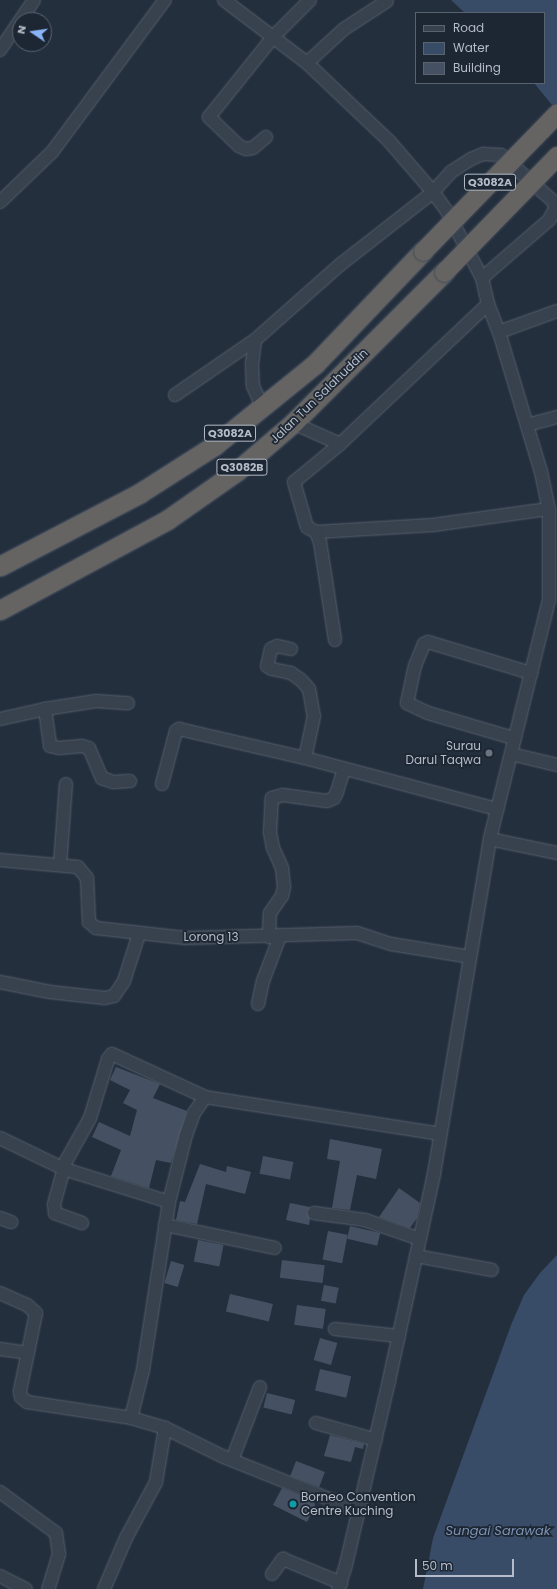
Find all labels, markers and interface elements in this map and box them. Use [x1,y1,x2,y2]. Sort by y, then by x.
north arrow [12,12,52,52]
legend [415,12,545,84]
text: Road [453,19,484,36]
text: N [13,24,30,35]
text: Water [453,39,489,56]
text: Building [453,59,501,76]
road number: Q3082A [463,173,517,191]
street label: Jalan Tun Salahuddin [267,346,371,446]
road number: Q3082A [203,424,257,442]
road number: Q3082B [216,458,268,476]
place label: Surau Darul Taqwa [405,739,481,767]
marker: Surau Darul Taqwa [484,748,494,758]
street label: Lorong 13 [184,930,238,944]
place label: Borneo Convention Centre Kuching [301,1490,416,1518]
marker: Borneo Convention Centre Kuching [288,1499,298,1509]
water label: Sungai Sarawak [446,1523,550,1539]
scale bar [417,1551,516,1577]
text: 50 m [422,1557,453,1574]

